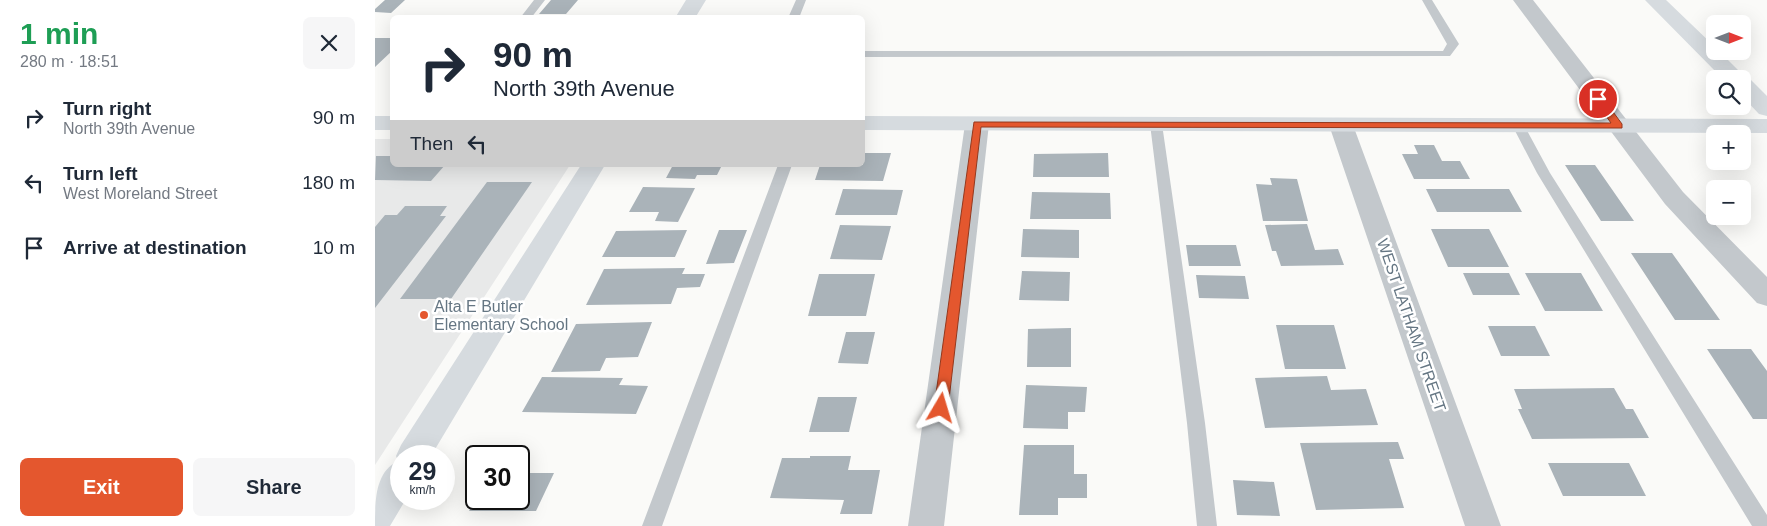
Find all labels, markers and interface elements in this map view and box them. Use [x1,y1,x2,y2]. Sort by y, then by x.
north arrow [1706,15,1751,60]
map controls [1706,15,1751,225]
text: 1 min [20,17,98,50]
button: close [303,17,355,69]
icon: right [410,35,475,100]
text: 90 m [493,35,573,74]
text: 280 m · 18:51 [20,53,119,70]
button: search [1706,70,1751,115]
text: North 39th Avenue [493,76,675,101]
pin [1577,78,1619,120]
icon: arrive [1584,85,1612,113]
text: Turn right [63,98,151,119]
icon: right [20,104,48,132]
text: 90 m [313,107,355,128]
text: North 39th Avenue [63,120,195,137]
button: + [1706,125,1751,170]
icon: left [463,130,491,158]
text: Then [410,133,453,154]
text: Turn left [63,163,138,184]
icon: left [20,169,48,197]
text: 180 m [302,172,355,193]
button: − [1706,180,1751,225]
text: West Moreland Street [63,185,217,202]
icon: arrive [20,234,48,262]
text: Arrive at destination [63,237,247,258]
text: 10 m [313,237,355,258]
street label: WEST LATHAM STREET [1374,237,1449,414]
place label: Alta E Butler Elementary School [434,298,568,333]
marker: Alta E Butler Elementary School [418,309,430,321]
position arrow [914,381,966,433]
speed limit sign: 30 [465,445,530,510]
text: 29 [409,457,436,485]
button: Exit [20,458,183,516]
button: Share [193,458,355,516]
text: km/h [409,483,436,497]

